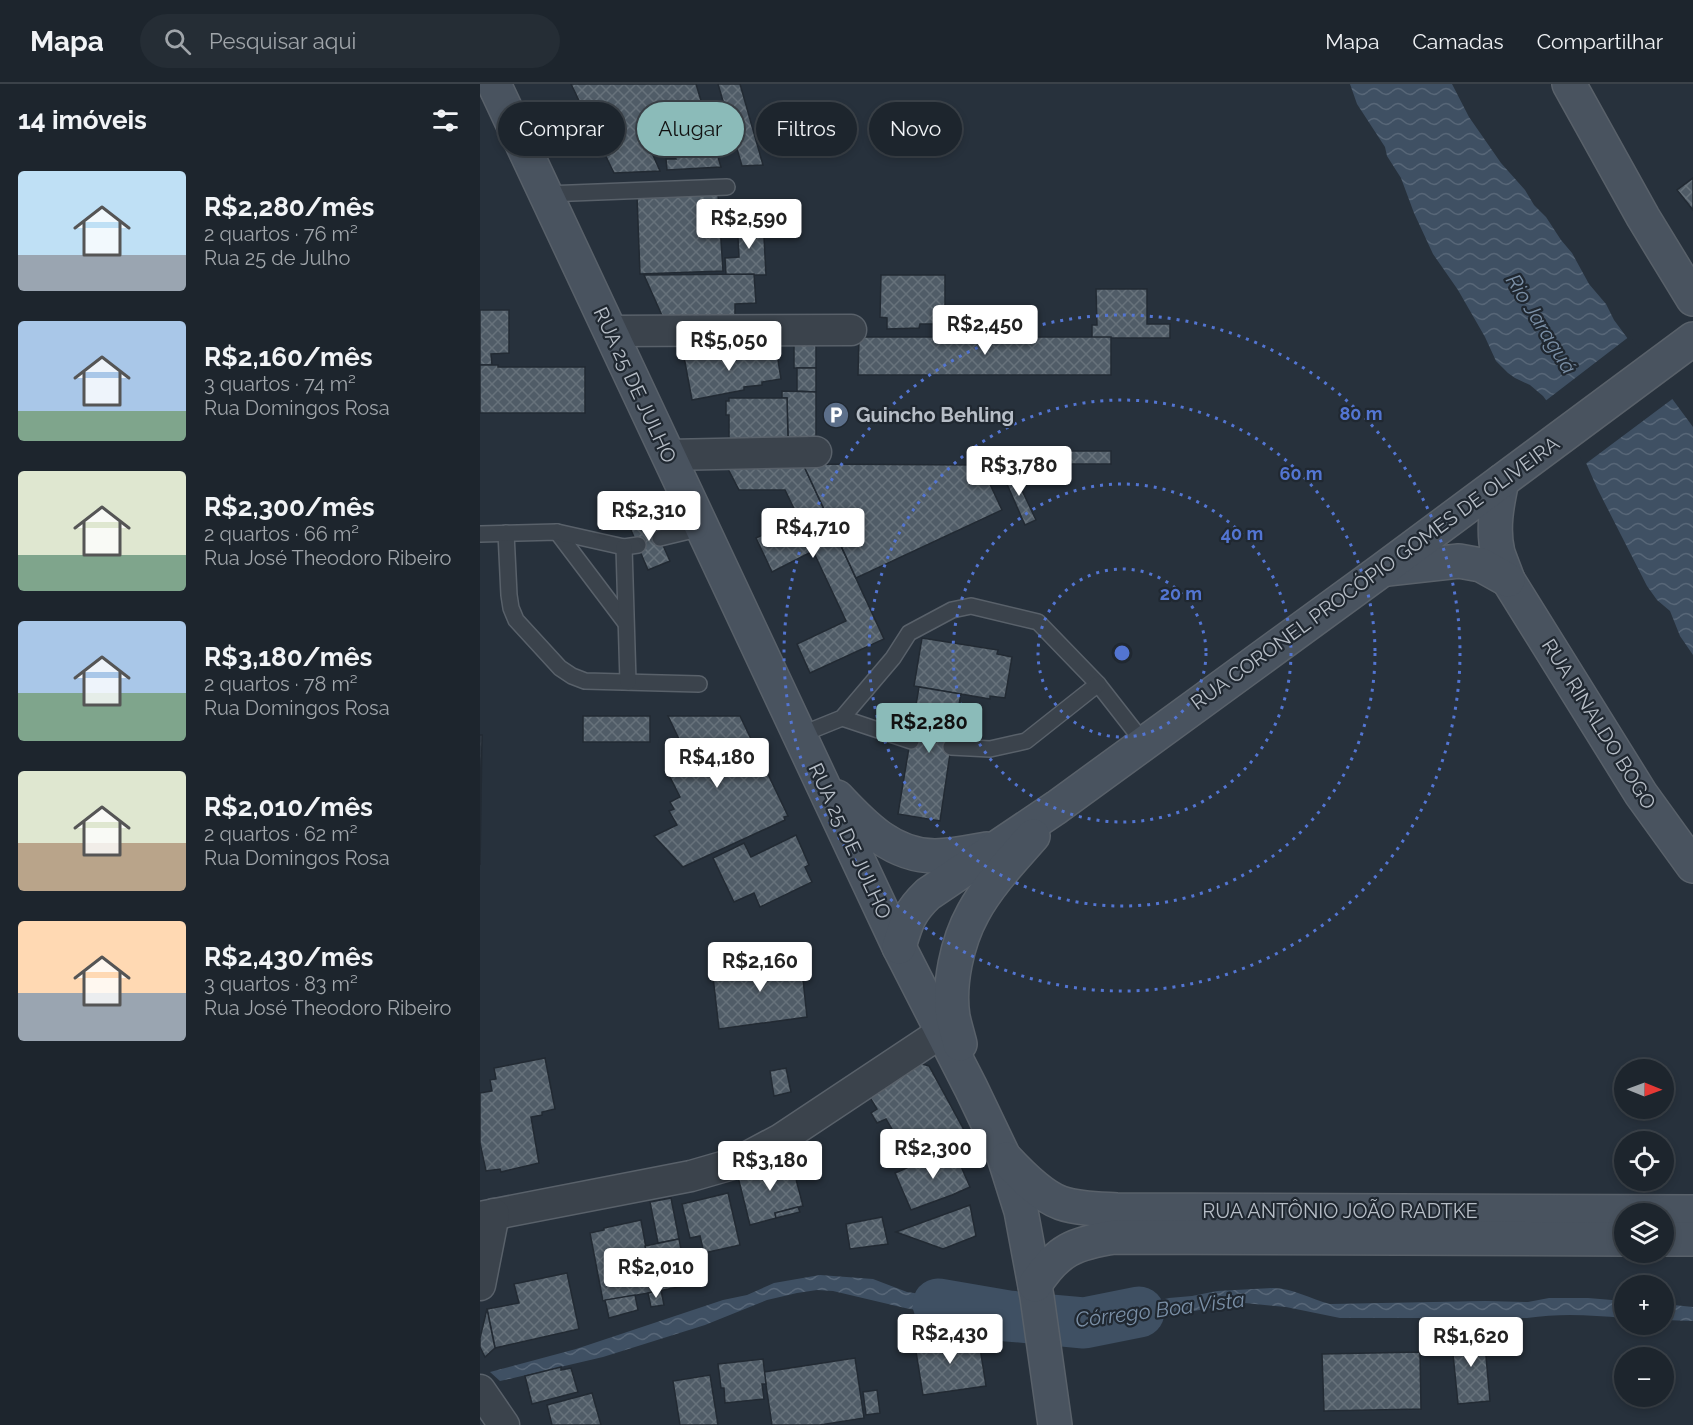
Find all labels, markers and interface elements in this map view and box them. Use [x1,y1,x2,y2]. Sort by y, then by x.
search box [140,14,560,68]
text: Mapa [30,25,104,58]
icon: search [161,25,194,58]
text: Pesquisar aqui [209,28,356,54]
text: Mapa [1325,29,1379,54]
text: Camadas [1412,29,1504,54]
text: Compartilhar [1537,29,1663,54]
chip: Comprar [498,102,625,156]
chip: Alugar [637,102,744,156]
chip: Filtros [756,102,857,156]
chip: Novo [869,102,962,156]
icon: filters [429,104,462,137]
text: 14 imóveis [18,105,147,135]
text: R$2,280/mês [204,192,374,222]
icon: home [66,195,138,267]
pin: R$2,590 [694,199,804,250]
text: R$2,590 [710,206,788,230]
text: 2 quartos · 76 m² [204,222,358,246]
text: Rua 25 de Julho [204,246,350,270]
water label: Rio Jaraguá [1501,269,1582,378]
street label: RUA 25 DE JULHO [588,303,682,467]
pin: R$2,450 [930,305,1040,356]
text: R$2,450 [947,312,1023,336]
pin: R$5,050 [674,321,784,372]
text: R$5,050 [690,328,768,352]
text: R$2,160/mês [204,342,373,372]
icon: home [66,345,138,417]
text: 3 quartos · 74 m² [204,372,356,396]
text: Rua Domingos Rosa [204,396,390,420]
parking icon: Guincho Behling [821,400,851,430]
place label: Guincho Behling [856,403,1014,427]
text: 80 m [1339,403,1383,424]
street label: RUA CORONEL PROCÓPIO GOMES DE OLIVEIRA [1186,431,1564,715]
pin: R$3,780 [964,446,1074,497]
text: R$3,780 [981,453,1057,477]
text: 60 m [1279,463,1323,484]
pin: R$2,310 [594,491,704,542]
text: R$2,300/mês [204,492,375,522]
icon: home [66,495,138,567]
text: R$2,310 [611,498,687,522]
pin: R$4,710 [758,508,868,559]
text: R$4,710 [775,515,851,539]
text: 2 quartos · 66 m² [204,522,359,546]
text: 40 m [1221,523,1263,544]
text: Rua José Theodoro Ribeiro [204,546,451,570]
text: 20 m [1160,583,1202,604]
street label: RUA RINALDO BOGO [1537,634,1661,814]
text: R$3,180/mês [204,642,372,672]
centre of rings [1112,643,1132,663]
icon: home [66,645,138,717]
text: 2 quartos · 78 m² [204,672,358,696]
text: Rua Domingos Rosa [204,696,390,720]
pin: R$2,280 [874,703,984,754]
text: R$2,280 [890,710,968,734]
pin: R$4,180 [662,738,772,789]
text: R$4,180 [679,745,755,769]
street label: RUA 25 DE JULHO [803,759,897,923]
text: R$2,010/mês [204,792,373,822]
icon: home [66,795,138,867]
text: 2 quartos · 62 m² [204,822,357,846]
text: Rua Domingos Rosa [204,846,390,870]
text: R$2,430/mês [204,942,373,972]
pin: R$2,160 [705,942,815,993]
icon: home [66,945,138,1017]
text: R$2,160 [722,949,798,973]
text: 3 quartos · 83 m² [204,972,358,996]
text: Rua José Theodoro Ribeiro [204,996,451,1020]
north arrow [1614,1059,1674,1119]
map controls [1614,1059,1674,1407]
pin: R$2,300 [878,1129,988,1180]
button: locate [1614,1131,1674,1191]
text: R$2,300 [894,1136,972,1160]
pin: R$3,180 [715,1141,825,1192]
text: R$3,180 [732,1148,808,1172]
street label: RUA ANTÔNIO JOÃO RADTKE [1202,1199,1478,1223]
button: layers [1614,1203,1674,1263]
pin: R$2,010 [601,1248,711,1299]
text: R$2,010 [618,1255,694,1279]
button: + [1614,1275,1674,1335]
water label: Córrego Boa Vista [1074,1287,1246,1332]
pin: R$2,430 [895,1314,1005,1365]
pin: R$1,620 [1416,1317,1526,1368]
text: R$2,430 [912,1321,988,1345]
text: R$1,620 [1433,1324,1509,1348]
button: − [1614,1347,1674,1407]

